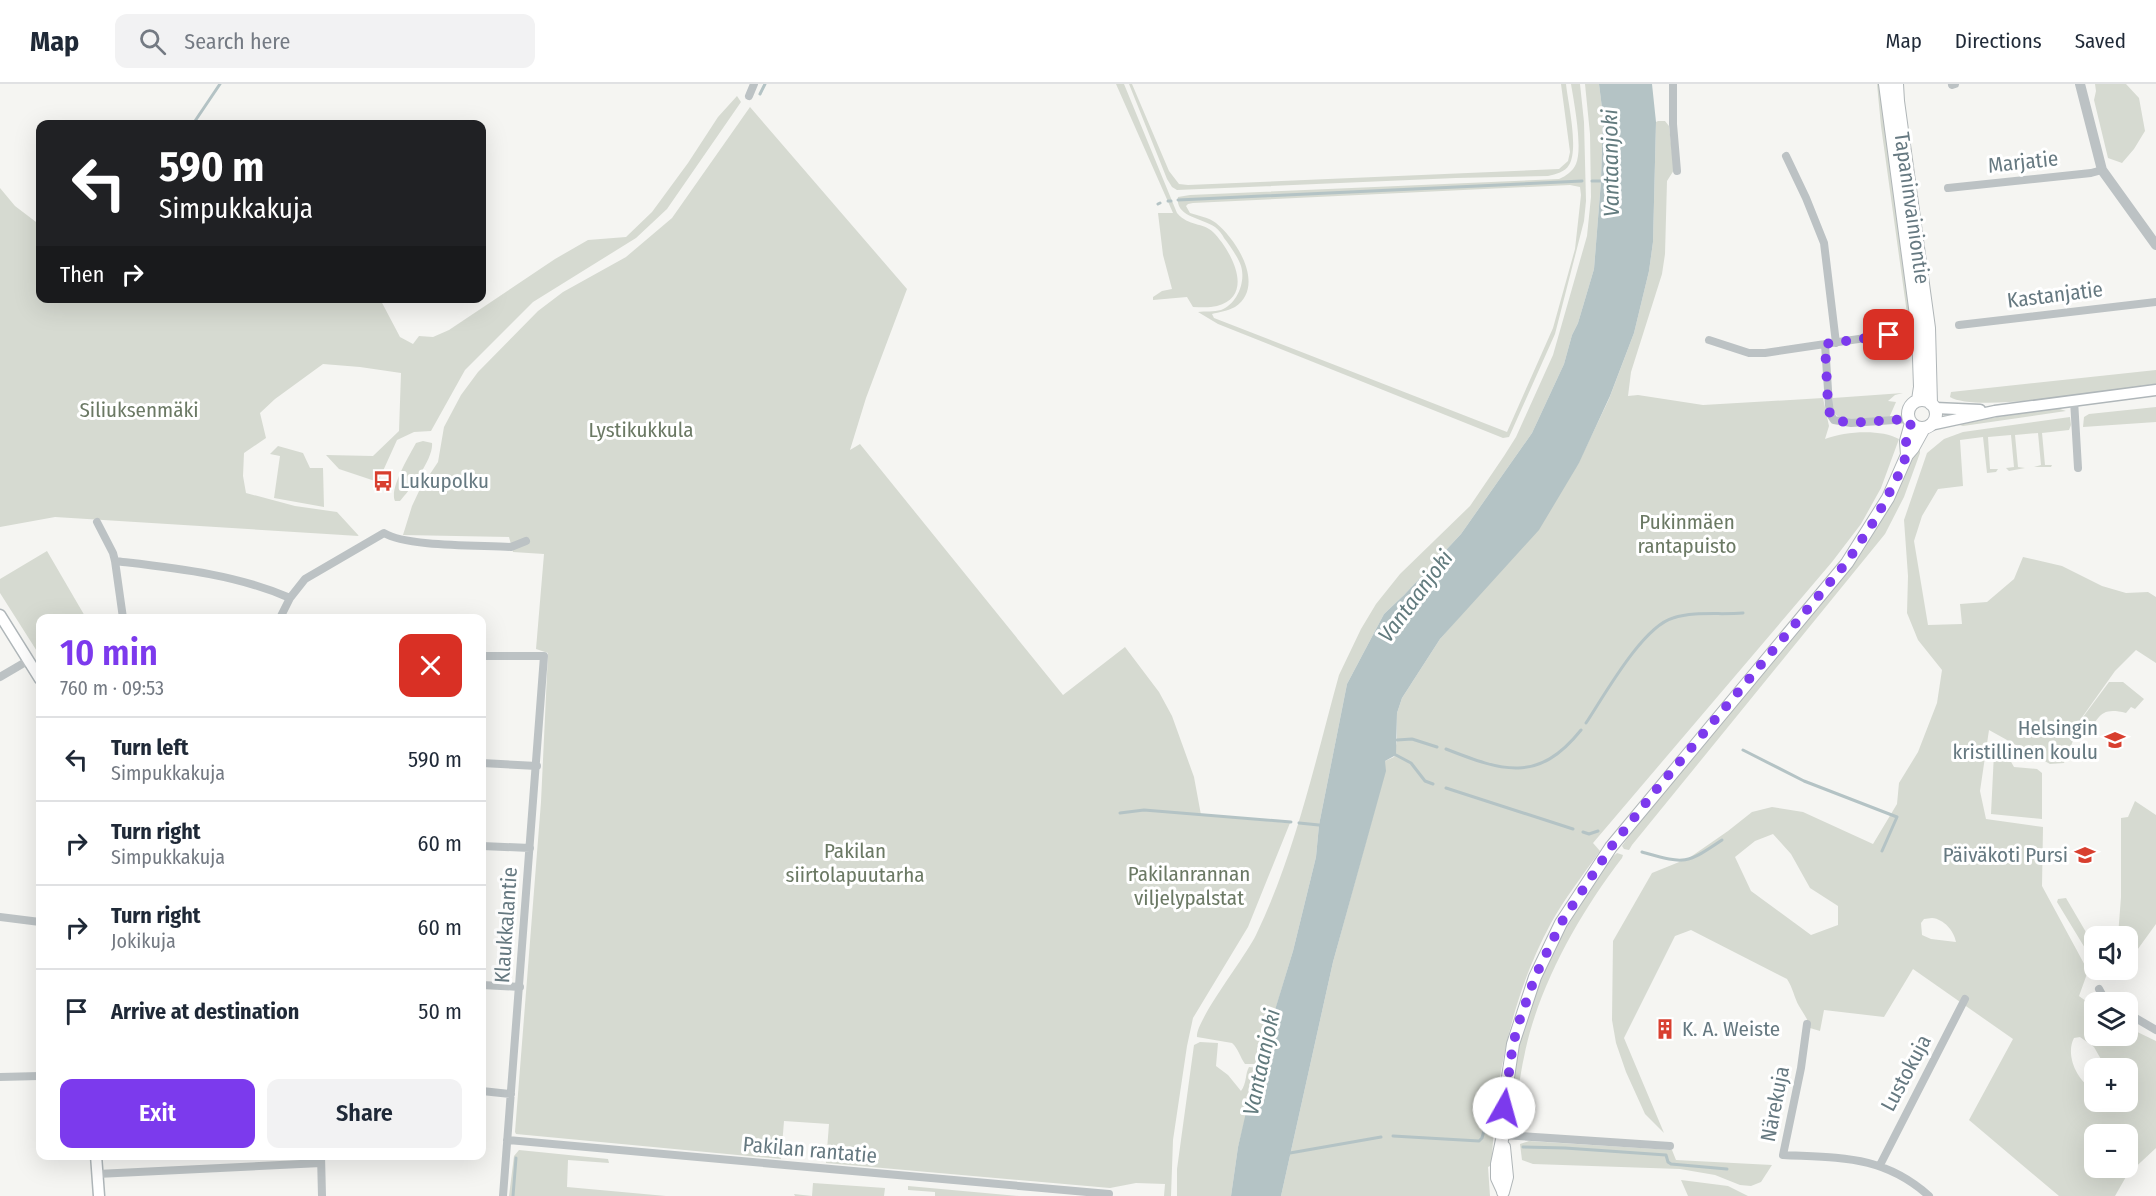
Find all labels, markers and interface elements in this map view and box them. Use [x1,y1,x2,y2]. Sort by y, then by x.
search box [115,14,535,68]
text: Map [30,25,79,58]
icon: search [136,25,169,58]
text: Search here [184,28,290,55]
text: Map [1885,28,1922,54]
text: Directions [1955,28,2042,54]
text: Saved [2075,28,2126,54]
water label: Vantaanjoki [1596,108,1625,217]
street label: Tapaninvainiontie [1888,130,1936,286]
text: 590 m [159,142,264,192]
icon: left [60,144,138,222]
street label: Marjatie [1987,145,2059,179]
text: Simpukkakuja [159,193,313,225]
icon: right [116,258,149,291]
text: Then [60,261,104,288]
street label: Kastanjatie [2006,276,2104,314]
pin [1863,309,1914,360]
icon: arrive [1872,318,1905,351]
park label: Siliuksenmäki [79,397,199,423]
park label: Lystikukkula [588,417,694,443]
place label: Lukupolku [400,468,489,494]
bus stop icon: Lukupolku [371,469,395,493]
park label: Pukinmäen rantapuisto [1637,509,1737,559]
water label: Vantaanjoki [1372,545,1459,648]
text: 10 min [60,631,158,675]
button: close [399,634,462,697]
text: 760 m · 09:53 [60,676,164,700]
place label: Helsingin kristillinen koulu [1952,715,2098,765]
school or university icon: Helsingin kristillinen koulu [2103,728,2127,752]
text: Turn left [111,734,189,761]
icon: left [60,743,93,776]
text: 590 m [408,746,462,773]
text: Simpukkakuja [111,761,225,785]
text: Turn right [111,818,200,845]
icon: right [60,827,93,860]
text: 60 m [418,830,462,857]
park label: Pakilan siirtolapuutarha [785,838,925,888]
place label: Päiväkoti Pursi [1943,842,2068,868]
school or university icon: Päiväkoti Pursi [2073,843,2097,867]
text: Simpukkakuja [111,845,225,869]
park label: Pakilanrannan viljelypalstat [1128,861,1250,911]
street label: Klaukkalantie [489,866,523,984]
text: Turn right [111,902,200,929]
icon: right [60,911,93,944]
text: 60 m [418,914,462,941]
map controls [2084,926,2138,1178]
button: sound [2084,926,2138,980]
text: Jokikuja [111,929,176,953]
button: layers [2084,992,2138,1046]
icon: arrive [60,995,93,1028]
text: Arrive at destination [111,998,299,1025]
text: 50 m [418,998,462,1025]
water label: Vantaanjoki [1237,1006,1286,1118]
place label: K. A. Weiste [1682,1016,1780,1042]
building icon: K. A. Weiste [1653,1017,1677,1041]
street label: Lustokuja [1875,1030,1937,1116]
button: + [2084,1058,2138,1112]
street label: Närekuja [1755,1064,1795,1144]
position arrow [1472,1076,1536,1140]
button: Exit [60,1079,255,1148]
button: Share [267,1079,462,1148]
button: − [2084,1124,2138,1178]
street label: Pakilan rantatie [742,1131,878,1169]

